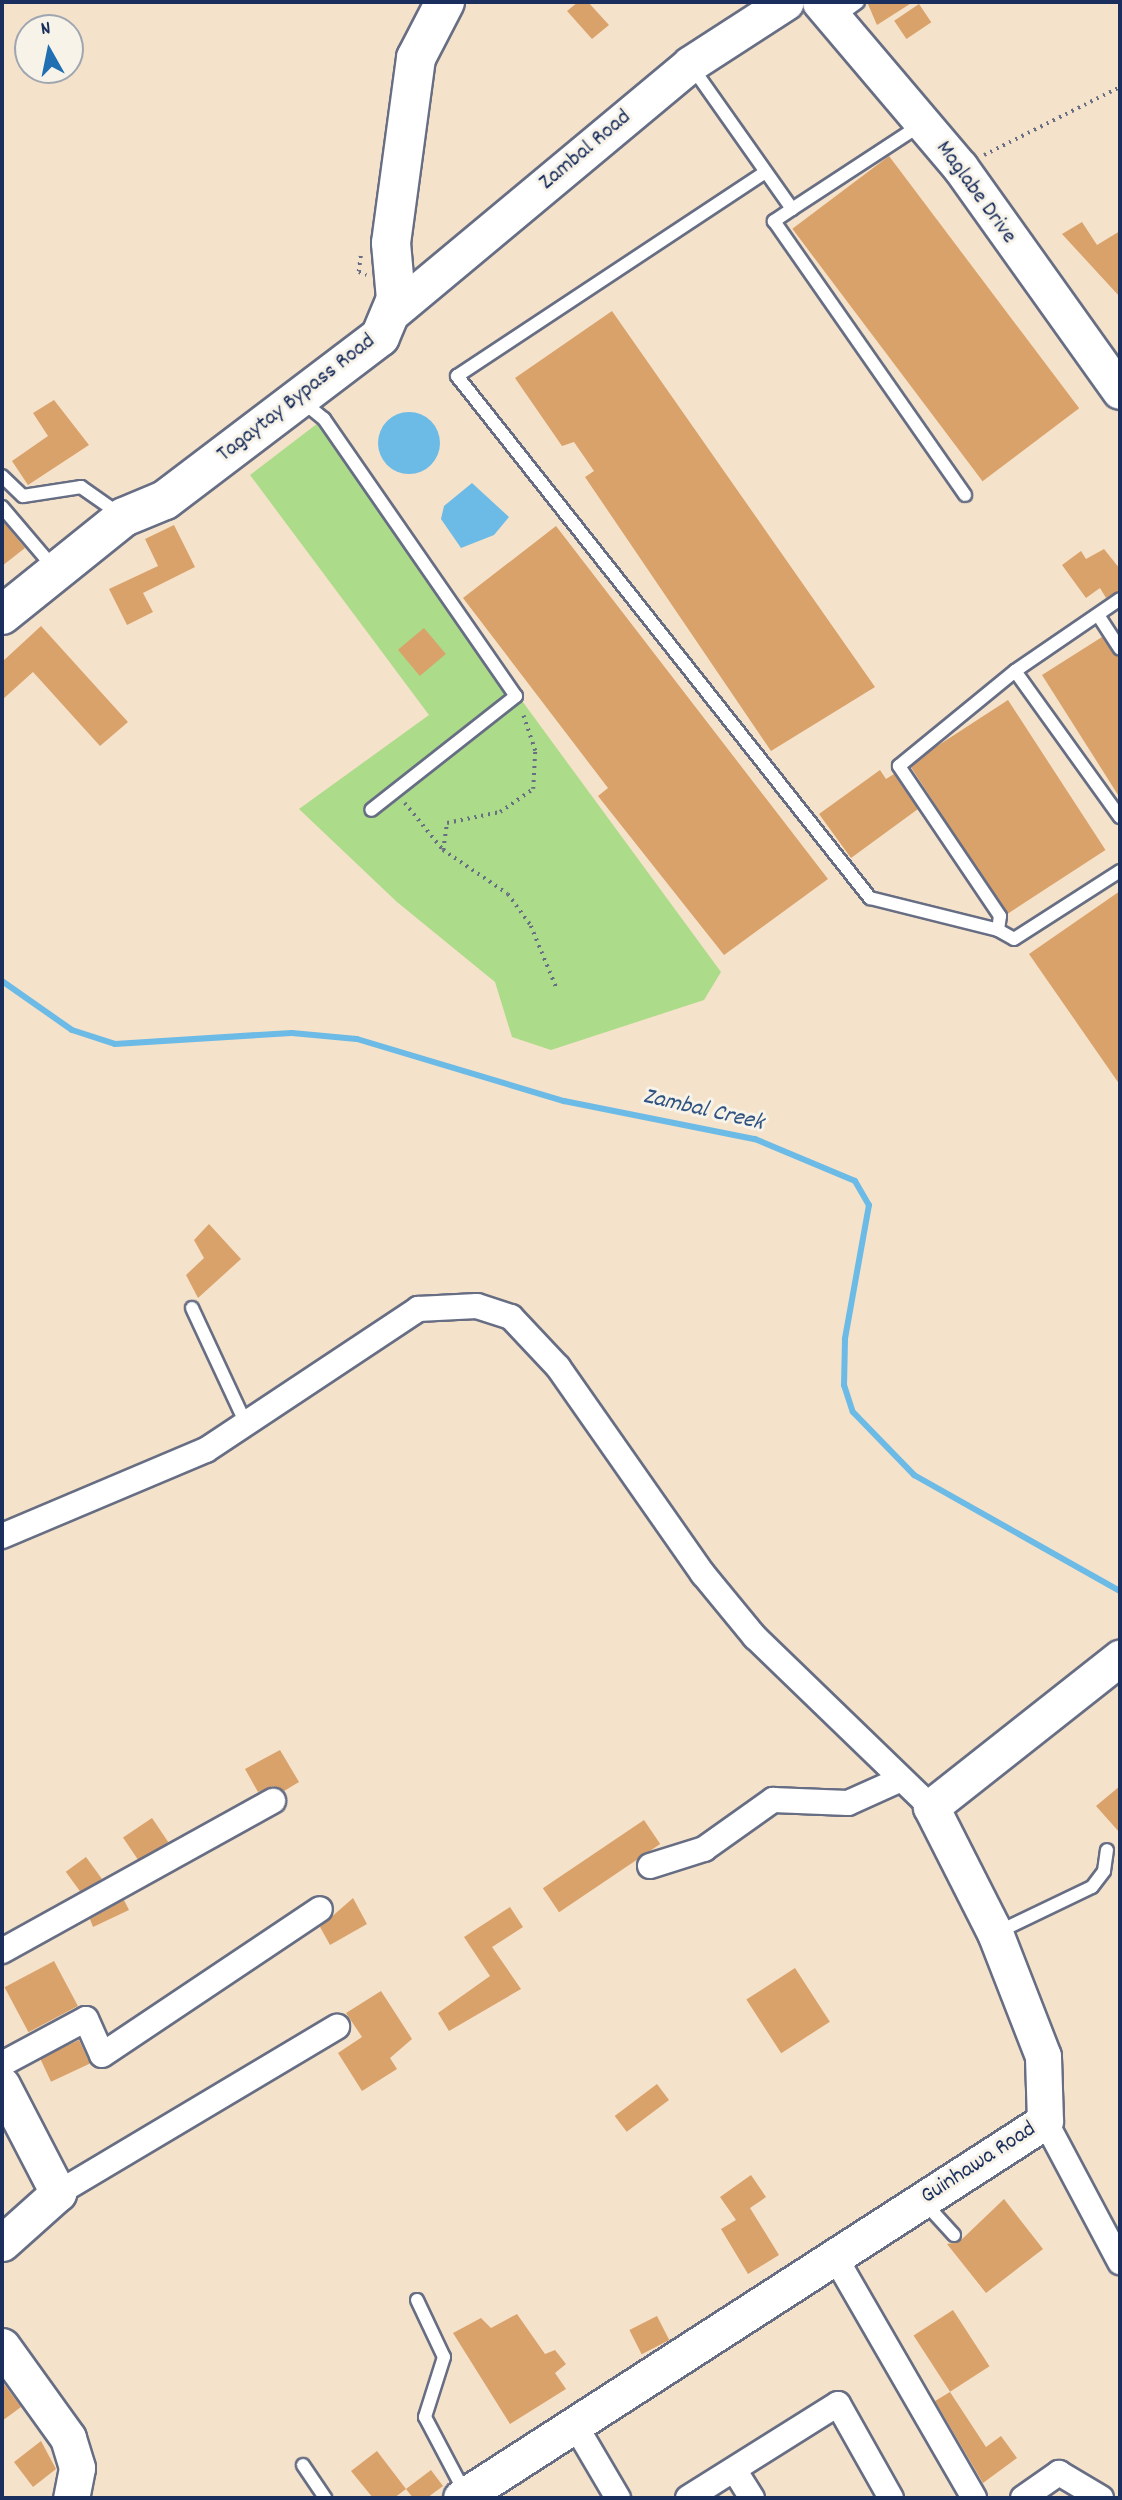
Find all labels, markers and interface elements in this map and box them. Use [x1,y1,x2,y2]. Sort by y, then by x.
north arrow [14,14,84,84]
text: N [39,16,53,44]
street label: Zambal Road [535,105,637,197]
street label: Maglabe Drive [928,136,1022,250]
street label: Tagaytay Bypass Road [212,329,382,469]
water label: Zambal Creek [640,1083,766,1139]
street label: Guinhawa Road [916,2117,1042,2211]

